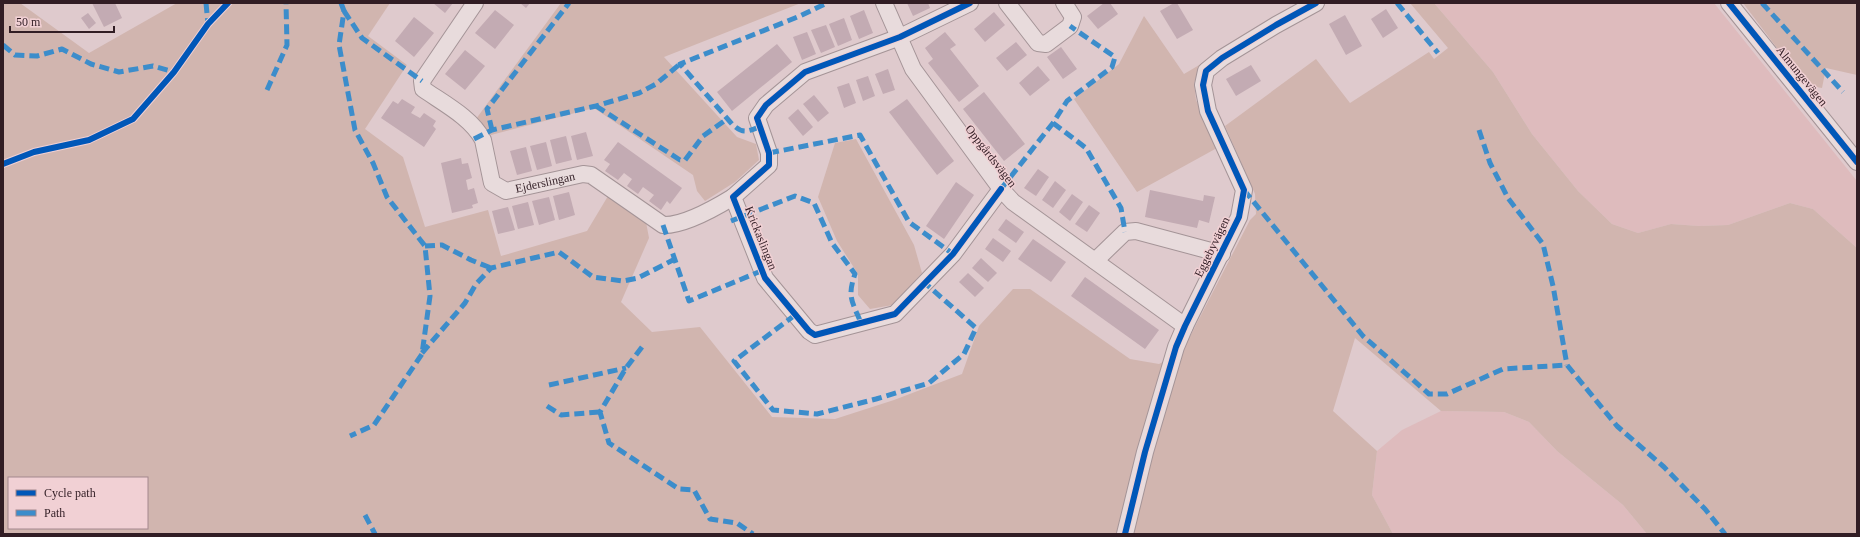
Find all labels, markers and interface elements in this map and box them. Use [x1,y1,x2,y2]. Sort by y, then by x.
scale bar [10,8,114,34]
text: 50 m [16,15,41,29]
street label: Almungevägen [1773,43,1831,109]
street label: Oppgårdsvägen [962,122,1020,190]
street label: Ejderslingan [514,169,576,196]
street label: Krickaslingan [742,204,780,272]
street label: Eggebyvägen [1191,215,1233,279]
legend [8,477,148,529]
text: Cycle path [44,486,96,500]
text: Path [44,506,65,520]

